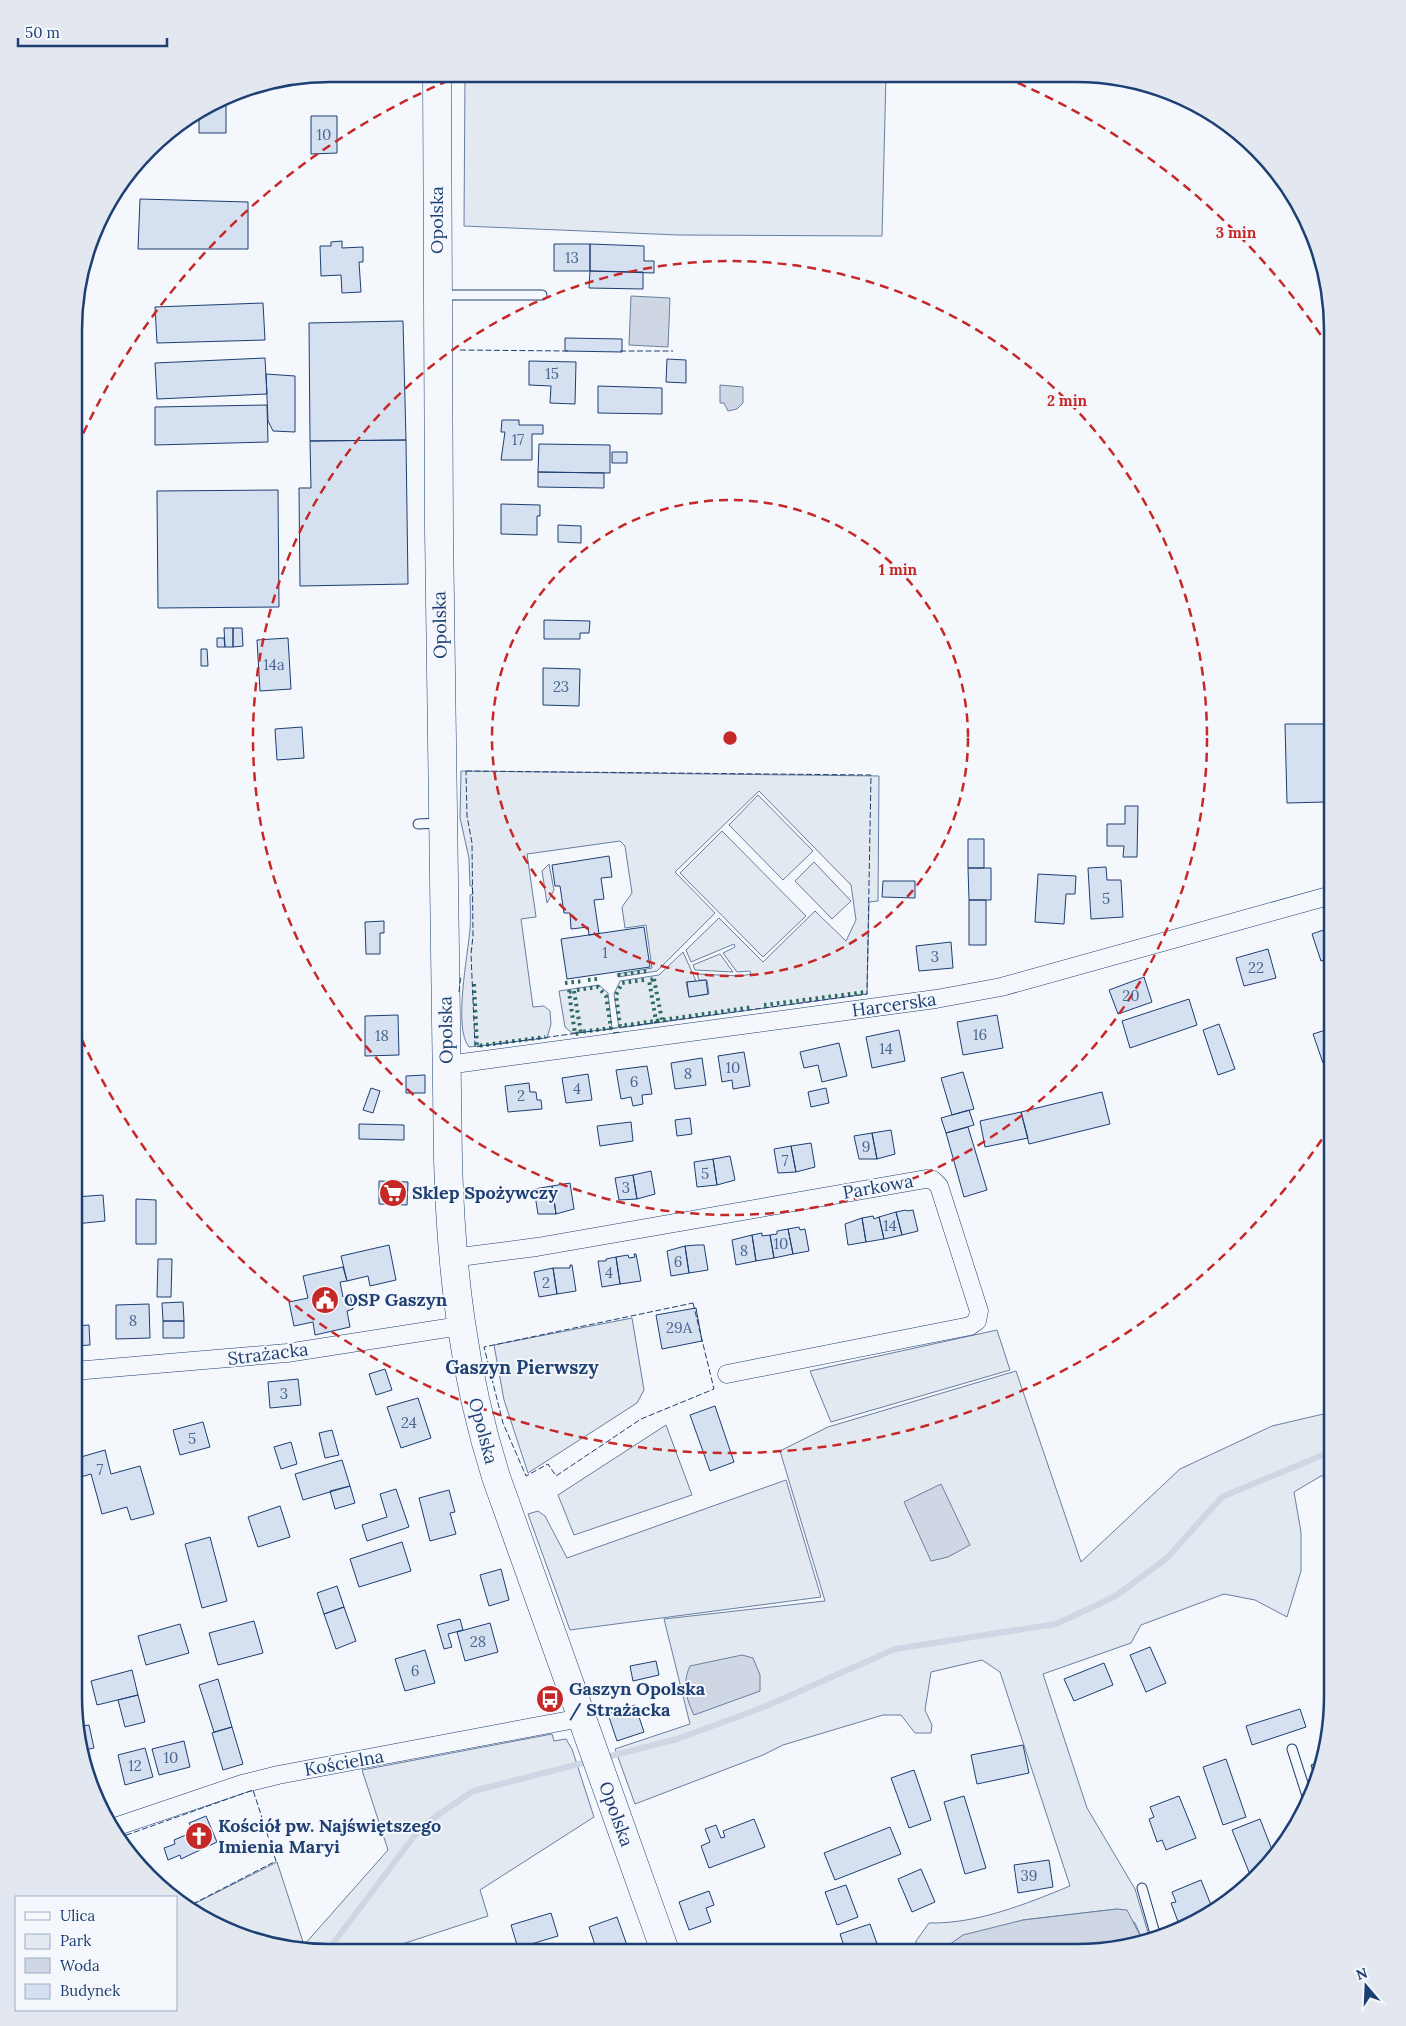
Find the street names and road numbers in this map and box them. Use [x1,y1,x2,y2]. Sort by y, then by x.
street label: Opolska [425,186,448,254]
street label: Opolska [427,591,452,659]
street label: Harcerska [850,987,938,1022]
street label: Opolska [433,996,458,1064]
street label: Parkowa [841,1169,915,1204]
street label: Strażacka [226,1337,310,1370]
street label: Opolska [464,1395,503,1467]
street label: Kościelna [302,1744,385,1781]
street label: Opolska [594,1778,639,1850]

